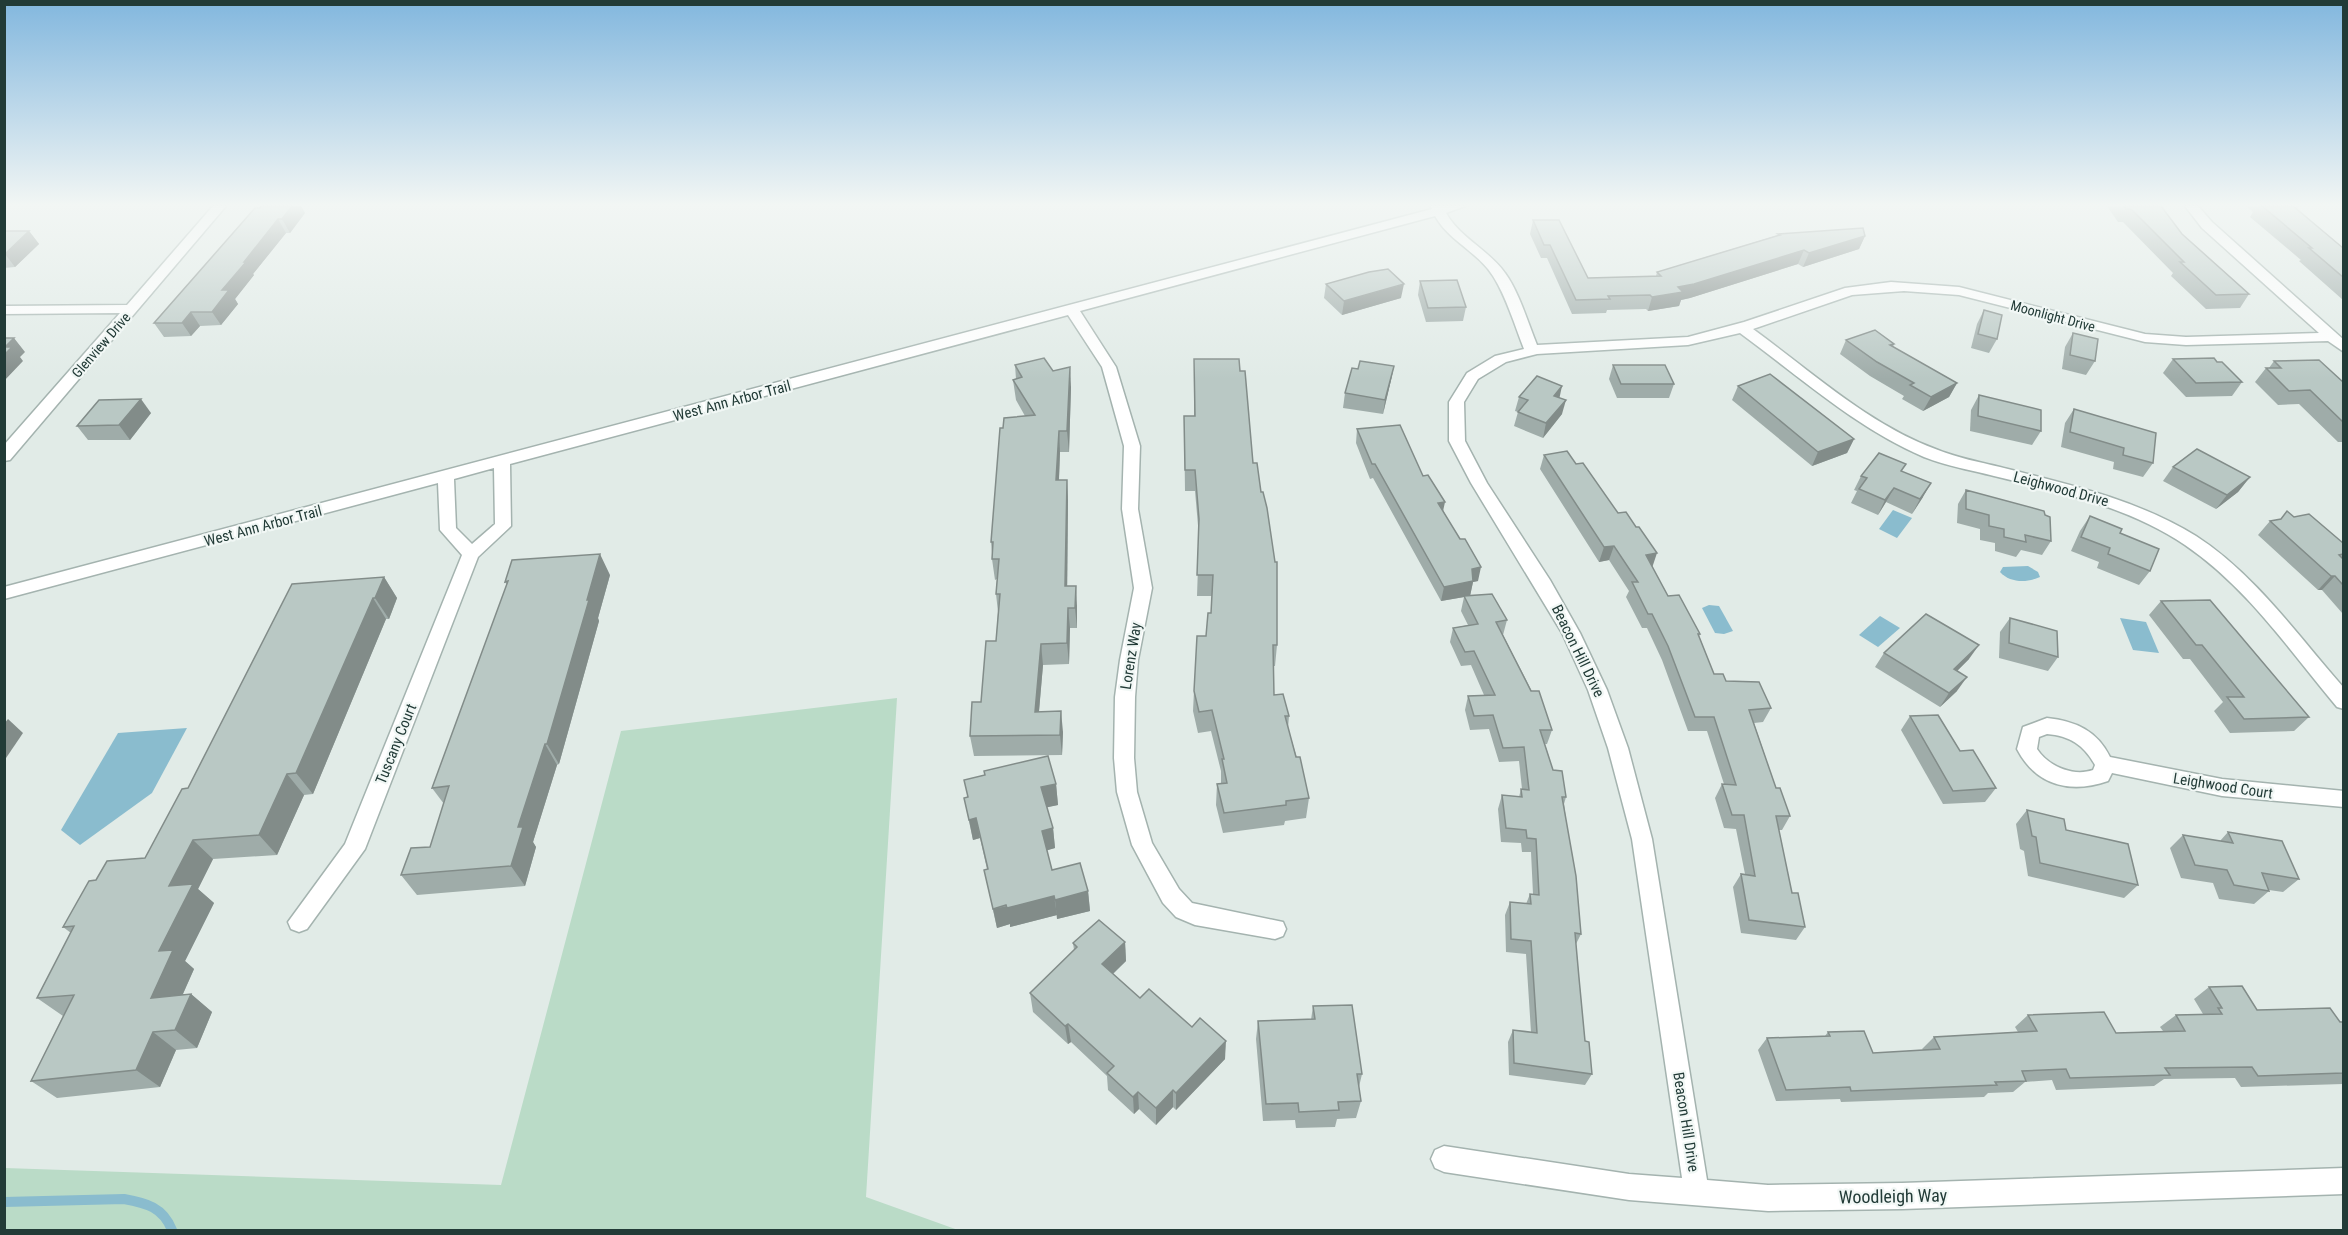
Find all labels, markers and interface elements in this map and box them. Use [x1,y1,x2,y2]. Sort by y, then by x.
street label: Moonlight Drive [2009,297,2097,335]
street label: Glenview Drive [68,309,134,381]
street label: West Ann Arbor Trail [671,377,793,425]
street label: Leighwood Drive [2011,468,2111,510]
street label: West Ann Arbor Trail [202,502,324,550]
street label: Beacon Hill Drive [1548,602,1608,700]
street label: Lorenz Way [1117,621,1145,691]
street label: Tuscany Court [372,701,420,787]
street label: Leighwood Court [2172,769,2274,803]
street label: Beacon Hill Drive [1669,1071,1703,1173]
street label: Woodleigh Way [1839,1185,1948,1207]

